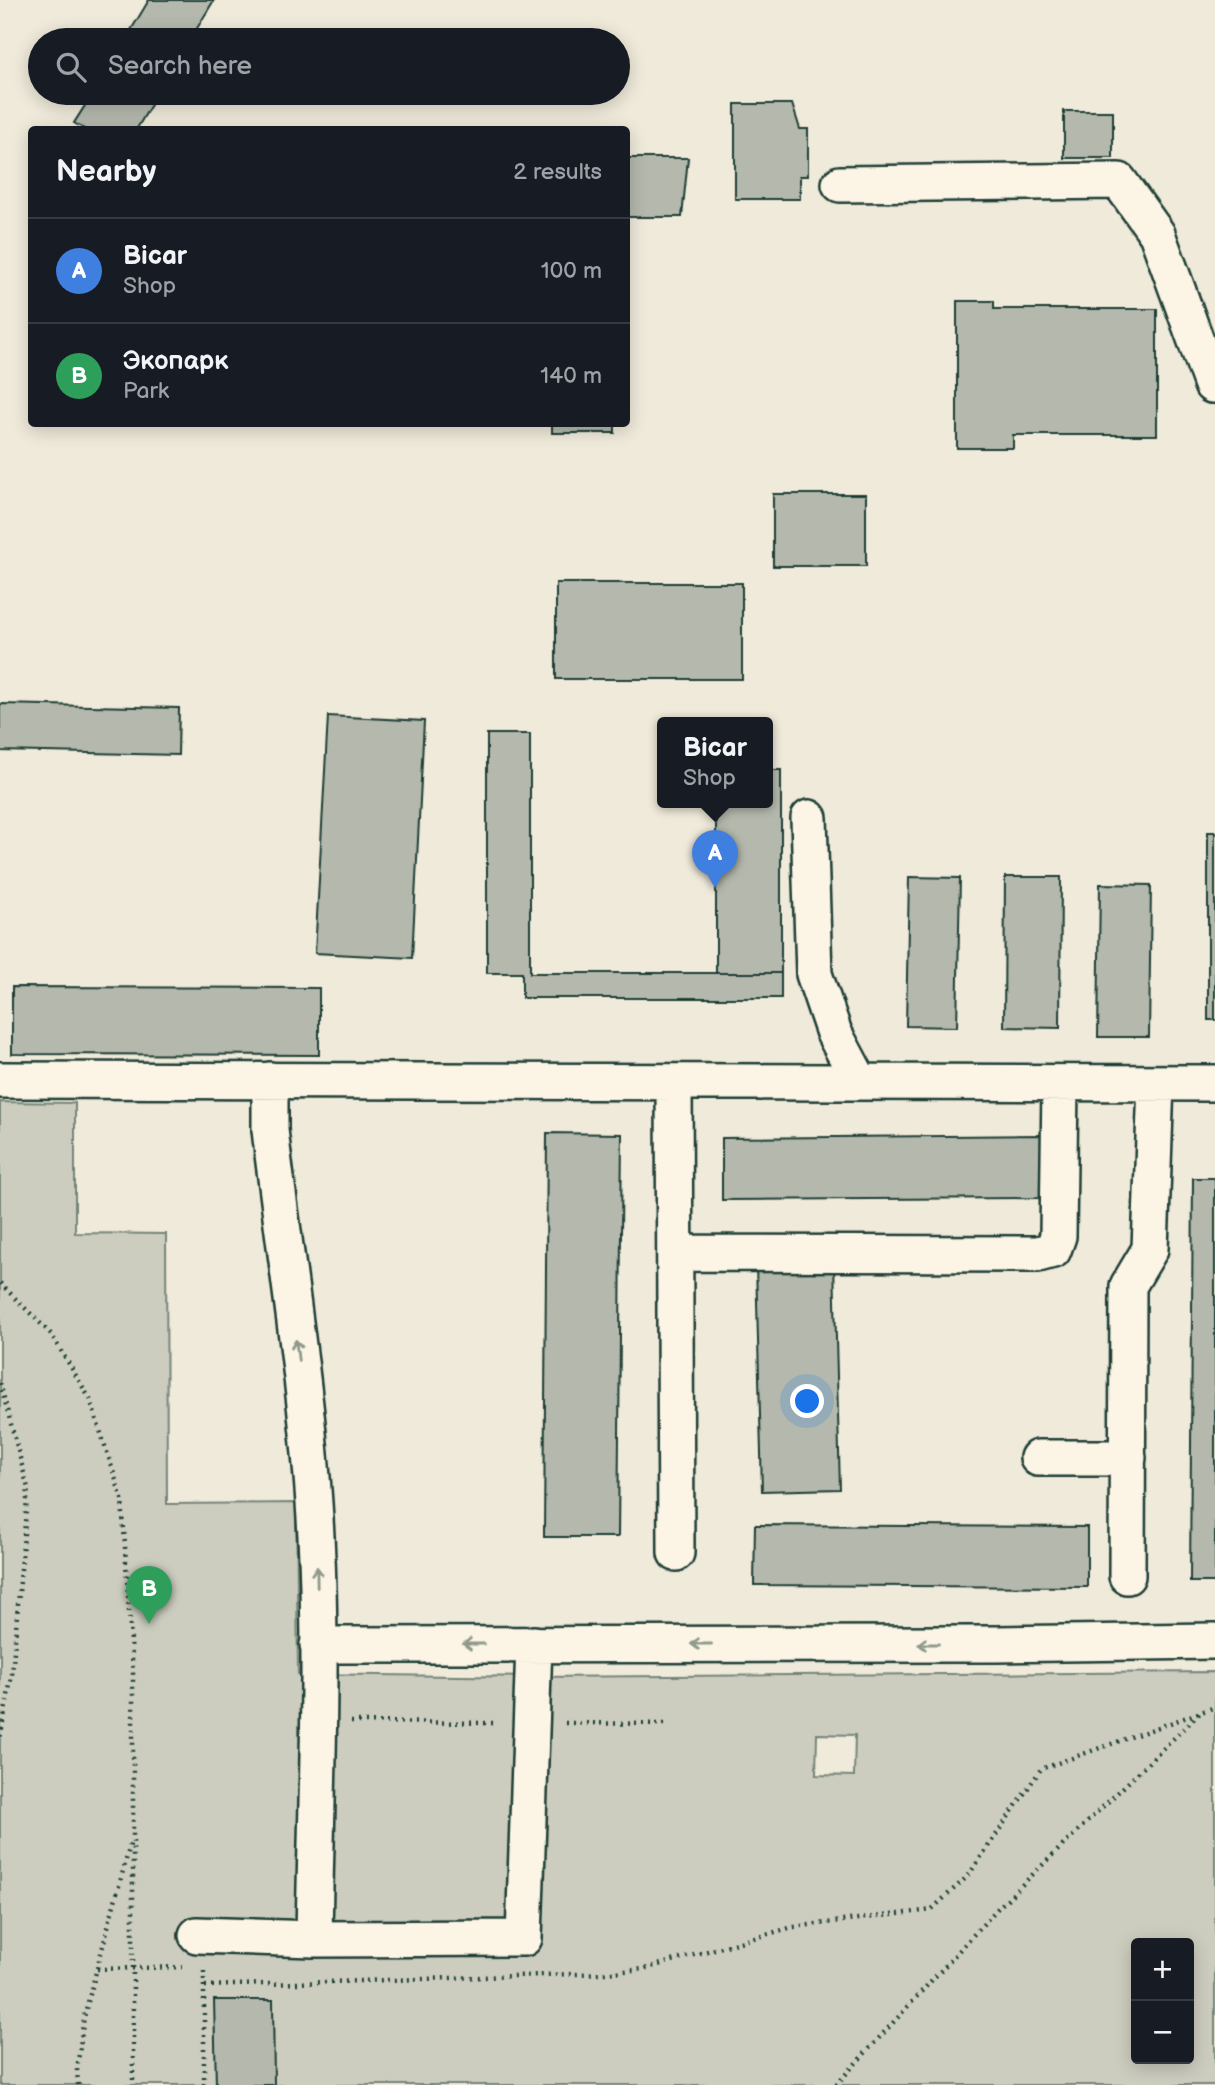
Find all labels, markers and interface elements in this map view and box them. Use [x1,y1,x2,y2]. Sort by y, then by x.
search box [28,28,630,105]
icon: search [52,48,90,86]
text: Search here [108,51,252,82]
text: Nearby [56,154,156,190]
text: 2 results [513,158,602,186]
text: Bicar [123,241,187,272]
text: A [72,257,86,285]
text: 100 m [541,257,602,285]
text: Shop [123,272,176,300]
text: Экопарк [123,346,228,377]
text: B [71,362,87,390]
text: 140 m [540,362,602,390]
text: Park [123,377,169,405]
popup [657,717,773,808]
text: Bicar [683,733,747,764]
text: Shop [683,764,736,792]
pin: A [692,830,738,888]
one-way arrow [290,1339,303,1362]
your location [790,1384,824,1418]
one-way arrow [310,1565,324,1588]
pin: B [126,1566,172,1624]
one-way arrow [462,1637,485,1651]
one-way arrow [690,1637,713,1651]
one-way arrow [917,1637,940,1651]
map controls [1131,1938,1194,2064]
button: + [1131,1938,1194,2001]
button: − [1131,2001,1194,2064]

